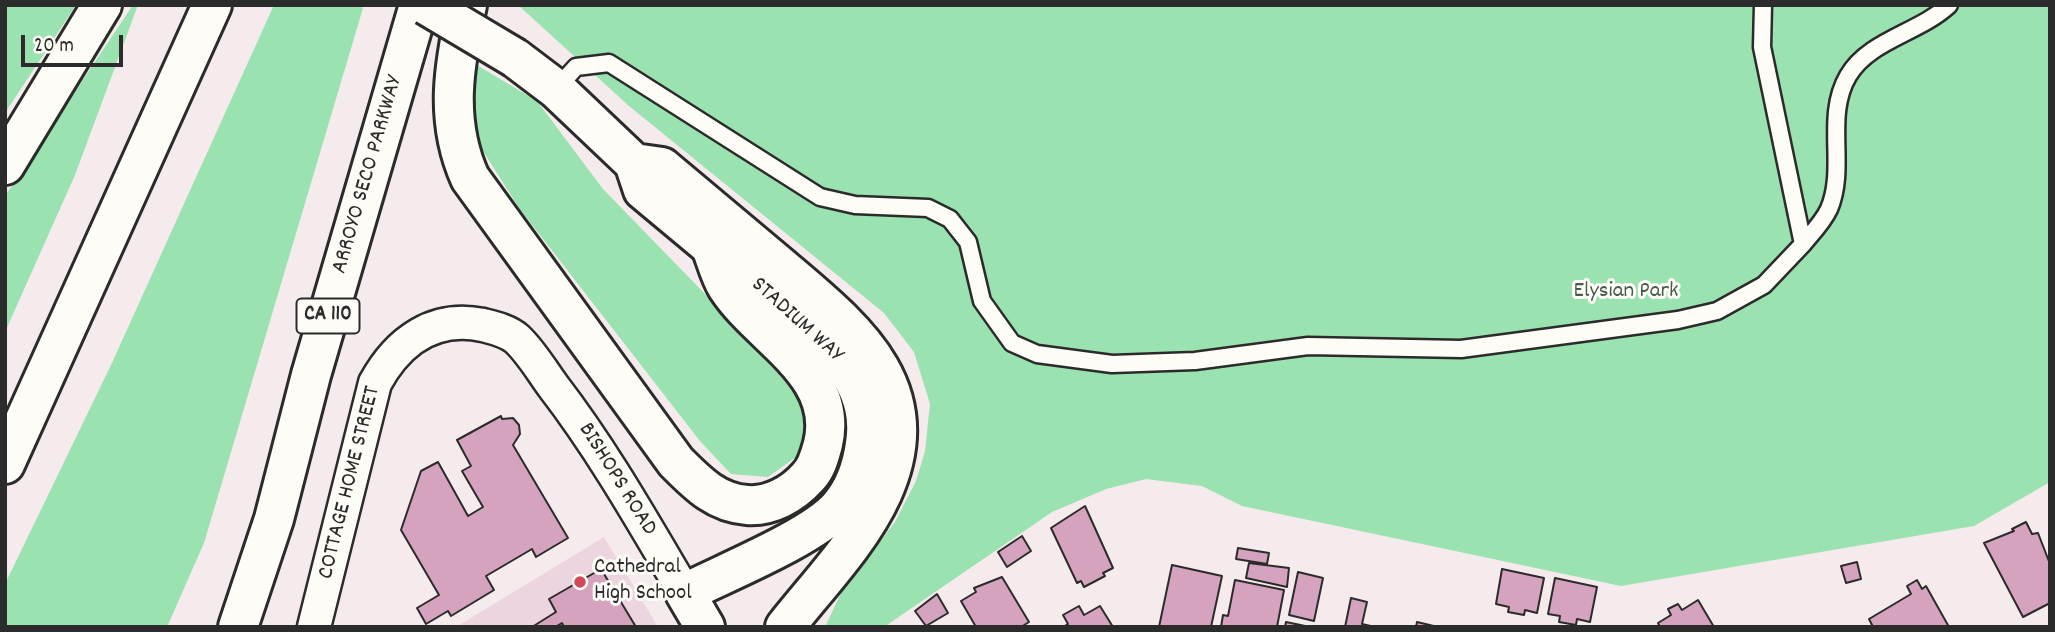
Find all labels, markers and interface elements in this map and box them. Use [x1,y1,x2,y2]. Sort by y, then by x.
scale bar [24,21,126,65]
text: 20 m [34,32,74,62]
street label: ARROYO SECO PARKWAY [328,73,410,277]
street label: STADIUM WAY [744,272,848,370]
park label: Elysian Park [1574,279,1678,307]
road number: CA 110 [296,298,360,334]
street label: COTTAGE HOME STREET [314,384,388,582]
street label: BISHOPS ROAD [570,418,662,542]
place label: Cathedral High School [594,555,692,609]
marker: Cathedral High School [572,574,588,590]

